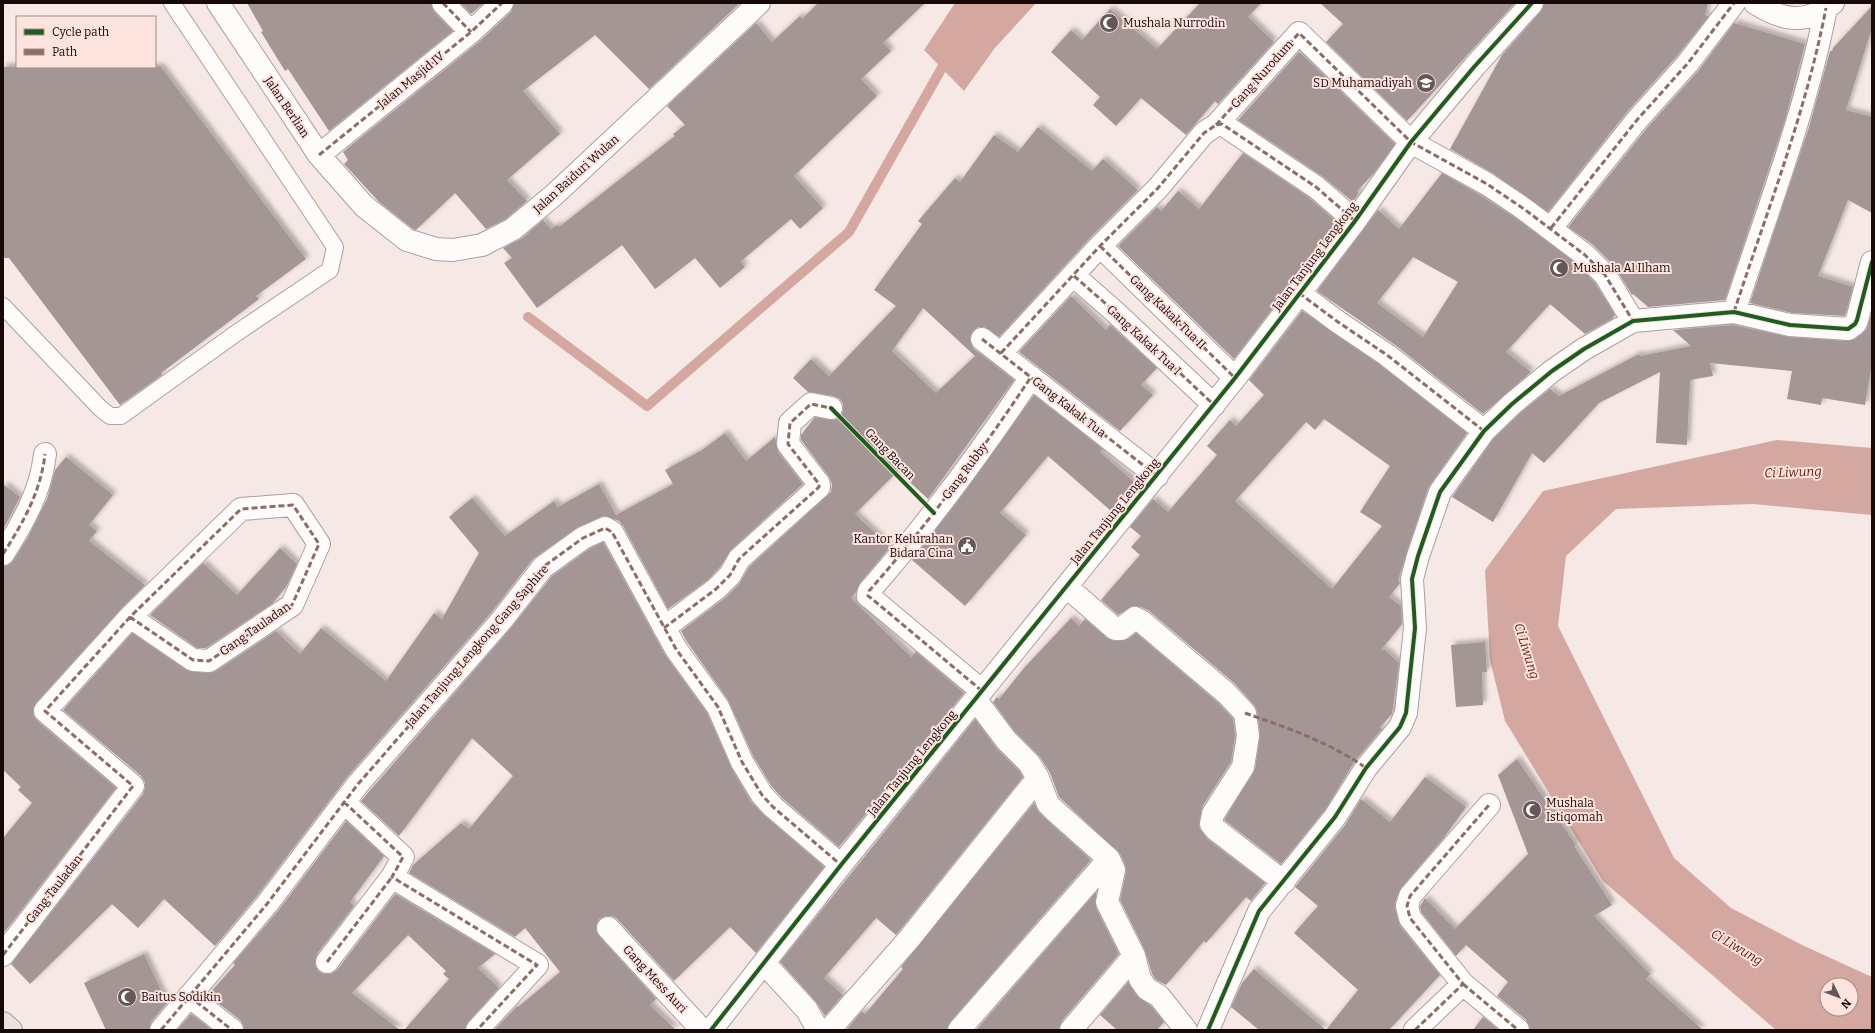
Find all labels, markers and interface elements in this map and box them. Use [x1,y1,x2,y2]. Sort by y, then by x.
mosque icon: Mushala Nurrodin [1098,12,1120,34]
legend [16,16,156,68]
place label: Mushala Nurrodin [1123,16,1226,30]
text: Cycle path [52,25,110,39]
street label: Gang Nurodum [1228,37,1297,111]
text: Path [52,45,78,59]
street label: Jalan Masjid IV [374,48,448,112]
school or university icon: SD Muhamadiyah [1415,72,1437,94]
street label: Jalan Berlian [261,73,313,140]
place label: SD Muhamadiyah [1313,76,1413,90]
street label: Jalan Baiduri Wulan [530,132,622,217]
street label: Jalan Tanjung Lengkong [1269,199,1361,314]
mosque icon: Mushala Al Ilham [1548,257,1570,279]
place label: Mushala Al Ilham [1573,261,1671,275]
street label: Gang Kakak Tua II [1127,272,1209,352]
street label: Gang Kakak Tua I [1104,302,1184,378]
street label: Gang Kakak Tua [1029,374,1109,440]
street label: Gang Bacan [862,425,918,483]
street label: Gang Rubby [939,439,991,502]
street label: Jalan Tanjung Lengkong [1067,455,1162,568]
water label: Ci Liwung [1764,464,1822,480]
place label: Kantor Kelurahan Bidara Cina [854,532,953,560]
public building icon: Kantor Kelurahan Bidara Cina [956,535,978,557]
street label: Jalan Tanjung Lengkong Gang Saphire [402,562,551,731]
street label: Gang Tauladan [217,599,293,659]
water label: Ci Liwung [1511,621,1543,681]
street label: Jalan Tanjung Lengkong [864,707,959,820]
place label: Mushala Istiqomah [1546,796,1604,824]
mosque icon: Mushala Istiqomah [1521,799,1543,821]
street label: Gang Tauladan [23,852,85,926]
water label: Ci Liwung [1709,926,1765,968]
street label: Gang Mess Auri [620,942,690,1016]
north arrow [1819,977,1859,1017]
mosque icon: Baitus Sodikin [116,986,138,1008]
place label: Baitus Sodikin [141,990,221,1004]
text: N [1838,996,1854,1011]

